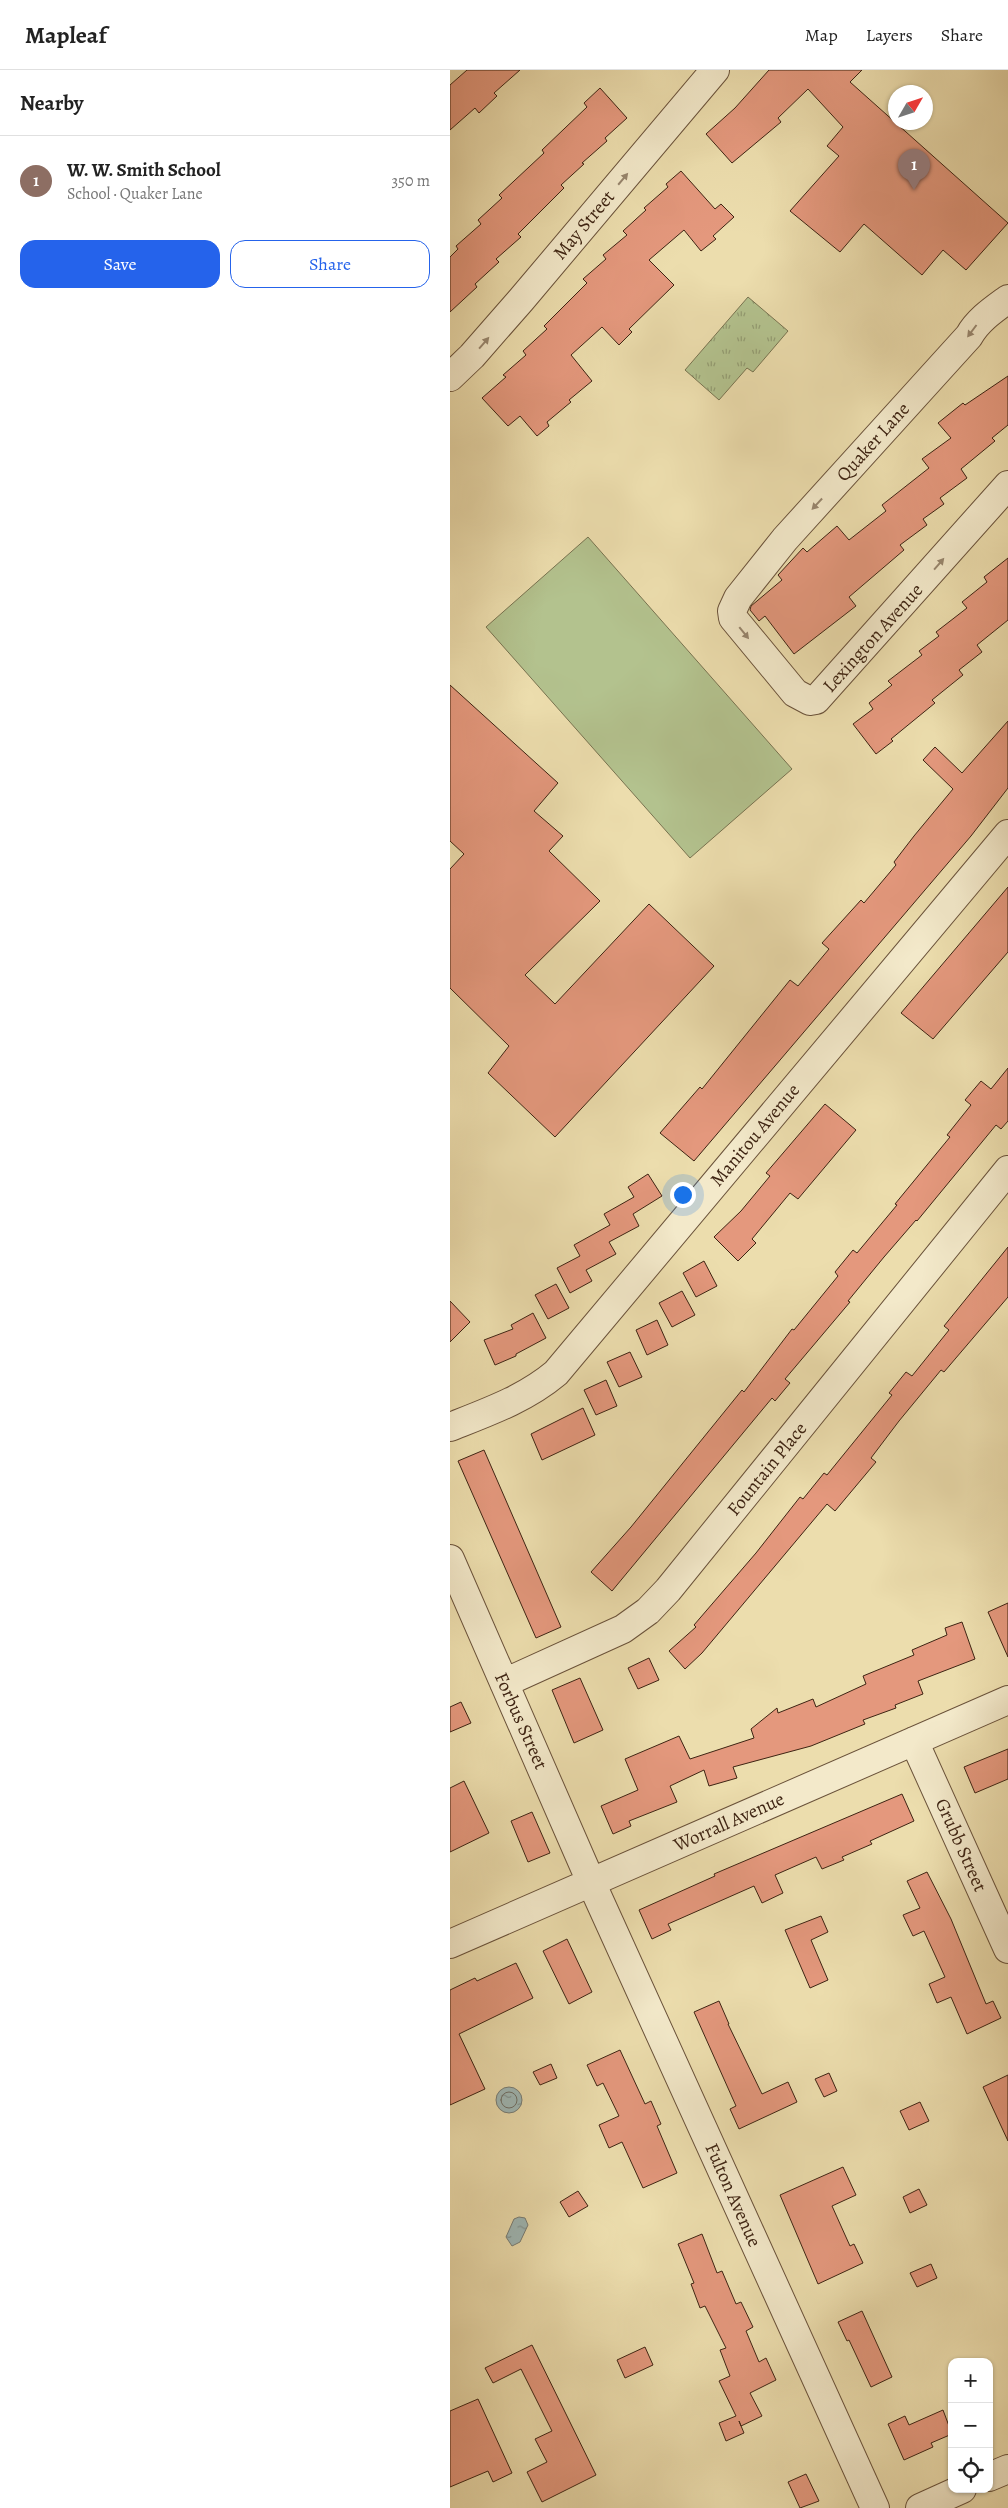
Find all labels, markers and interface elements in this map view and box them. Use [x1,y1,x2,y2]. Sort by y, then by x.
text: Mapleaf [25,19,107,51]
text: Map [805,23,838,47]
text: Layers [866,23,913,47]
text: Share [941,23,983,47]
north arrow [888,85,933,130]
text: Nearby [20,89,83,117]
pin: 1 [898,149,930,190]
text: W. W. Smith School [67,157,221,183]
text: 1 [33,170,39,192]
text: 350 m [391,170,430,192]
one-way arrow [618,173,629,186]
text: School · Quaker Lane [67,183,203,205]
street label: May Street [547,185,621,265]
button: Save [20,240,220,288]
button: Share [230,240,430,288]
one-way arrow [967,324,977,338]
one-way arrow [478,337,490,349]
street label: Quaker Lane [830,397,916,487]
one-way arrow [811,498,823,510]
one-way arrow [933,557,944,570]
street label: Lexington Avenue [817,578,929,698]
one-way arrow [739,627,750,640]
street label: Manitou Avenue [704,1078,806,1192]
your location [670,1182,696,1208]
street label: Fountain Place [721,1417,813,1521]
street label: Forbus Street [488,1668,554,1774]
street label: Worrall Avenue [669,1786,788,1858]
street label: Grubb Street [929,1794,993,1896]
street label: Fulton Avenue [699,2139,767,2251]
map controls [948,2358,993,2493]
button: + [948,2358,993,2403]
button: − [948,2403,993,2448]
button: locate [948,2448,993,2493]

